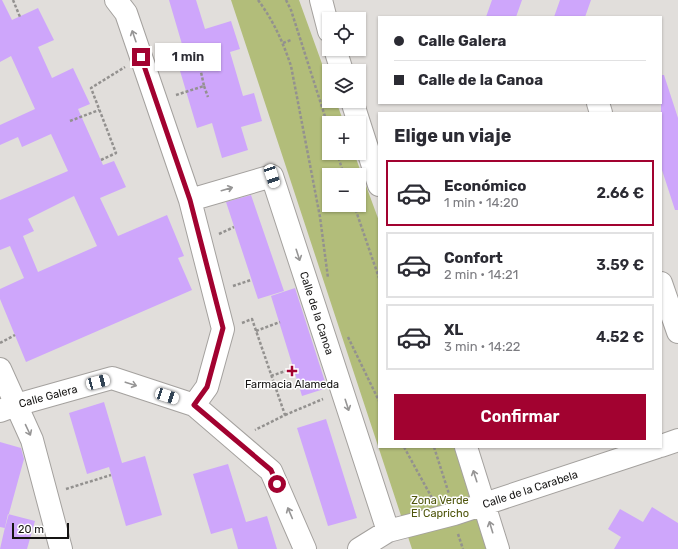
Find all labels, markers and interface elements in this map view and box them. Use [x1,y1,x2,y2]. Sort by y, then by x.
map controls [322,12,366,212]
button: locate [322,12,366,56]
one-way arrow [129,30,137,42]
text: Calle Galera [418,32,506,50]
callout: 1 min [155,43,221,71]
route end [132,48,150,66]
text: 1 min [172,49,204,64]
button: layers [322,64,366,108]
text: Calle de la Canoa [418,71,543,89]
button: + [322,116,366,160]
text: Elige un viaje [394,125,511,147]
car [263,163,281,189]
button: − [322,168,366,212]
icon: car [396,175,432,211]
text: Económico [444,177,526,195]
text: 2.66 € [596,184,644,202]
one-way arrow [220,185,233,192]
text: 1 min · 14:20 [444,195,519,210]
icon: car [396,247,432,283]
one-way arrow [295,248,302,261]
text: Confort [444,249,503,267]
text: 3.59 € [596,256,644,274]
text: 2 min · 14:21 [444,267,518,282]
street label: Calle de la Canoa [297,270,336,356]
icon: car [396,319,432,355]
text: XL [444,321,463,339]
text: 4.52 € [596,328,644,346]
text: 3 min · 14:22 [444,339,520,354]
marker: Farmacia Alameda [287,366,297,376]
car [85,373,111,391]
place label: Farmacia Alameda [245,378,339,391]
one-way arrow [124,381,137,388]
street label: Calle Galera [17,382,79,411]
car [154,387,180,405]
button: Confirmar [394,394,646,440]
one-way arrow [344,398,351,411]
one-way arrow [24,424,32,436]
street label: Calle de la Carabela [481,468,579,511]
one-way arrow [471,469,478,482]
route start [268,475,286,493]
park label: Zona Verde El Capricho [411,494,469,520]
one-way arrow [285,508,293,520]
one-way arrow [487,520,494,533]
scale bar [12,521,69,540]
text: 20 m [18,523,44,536]

